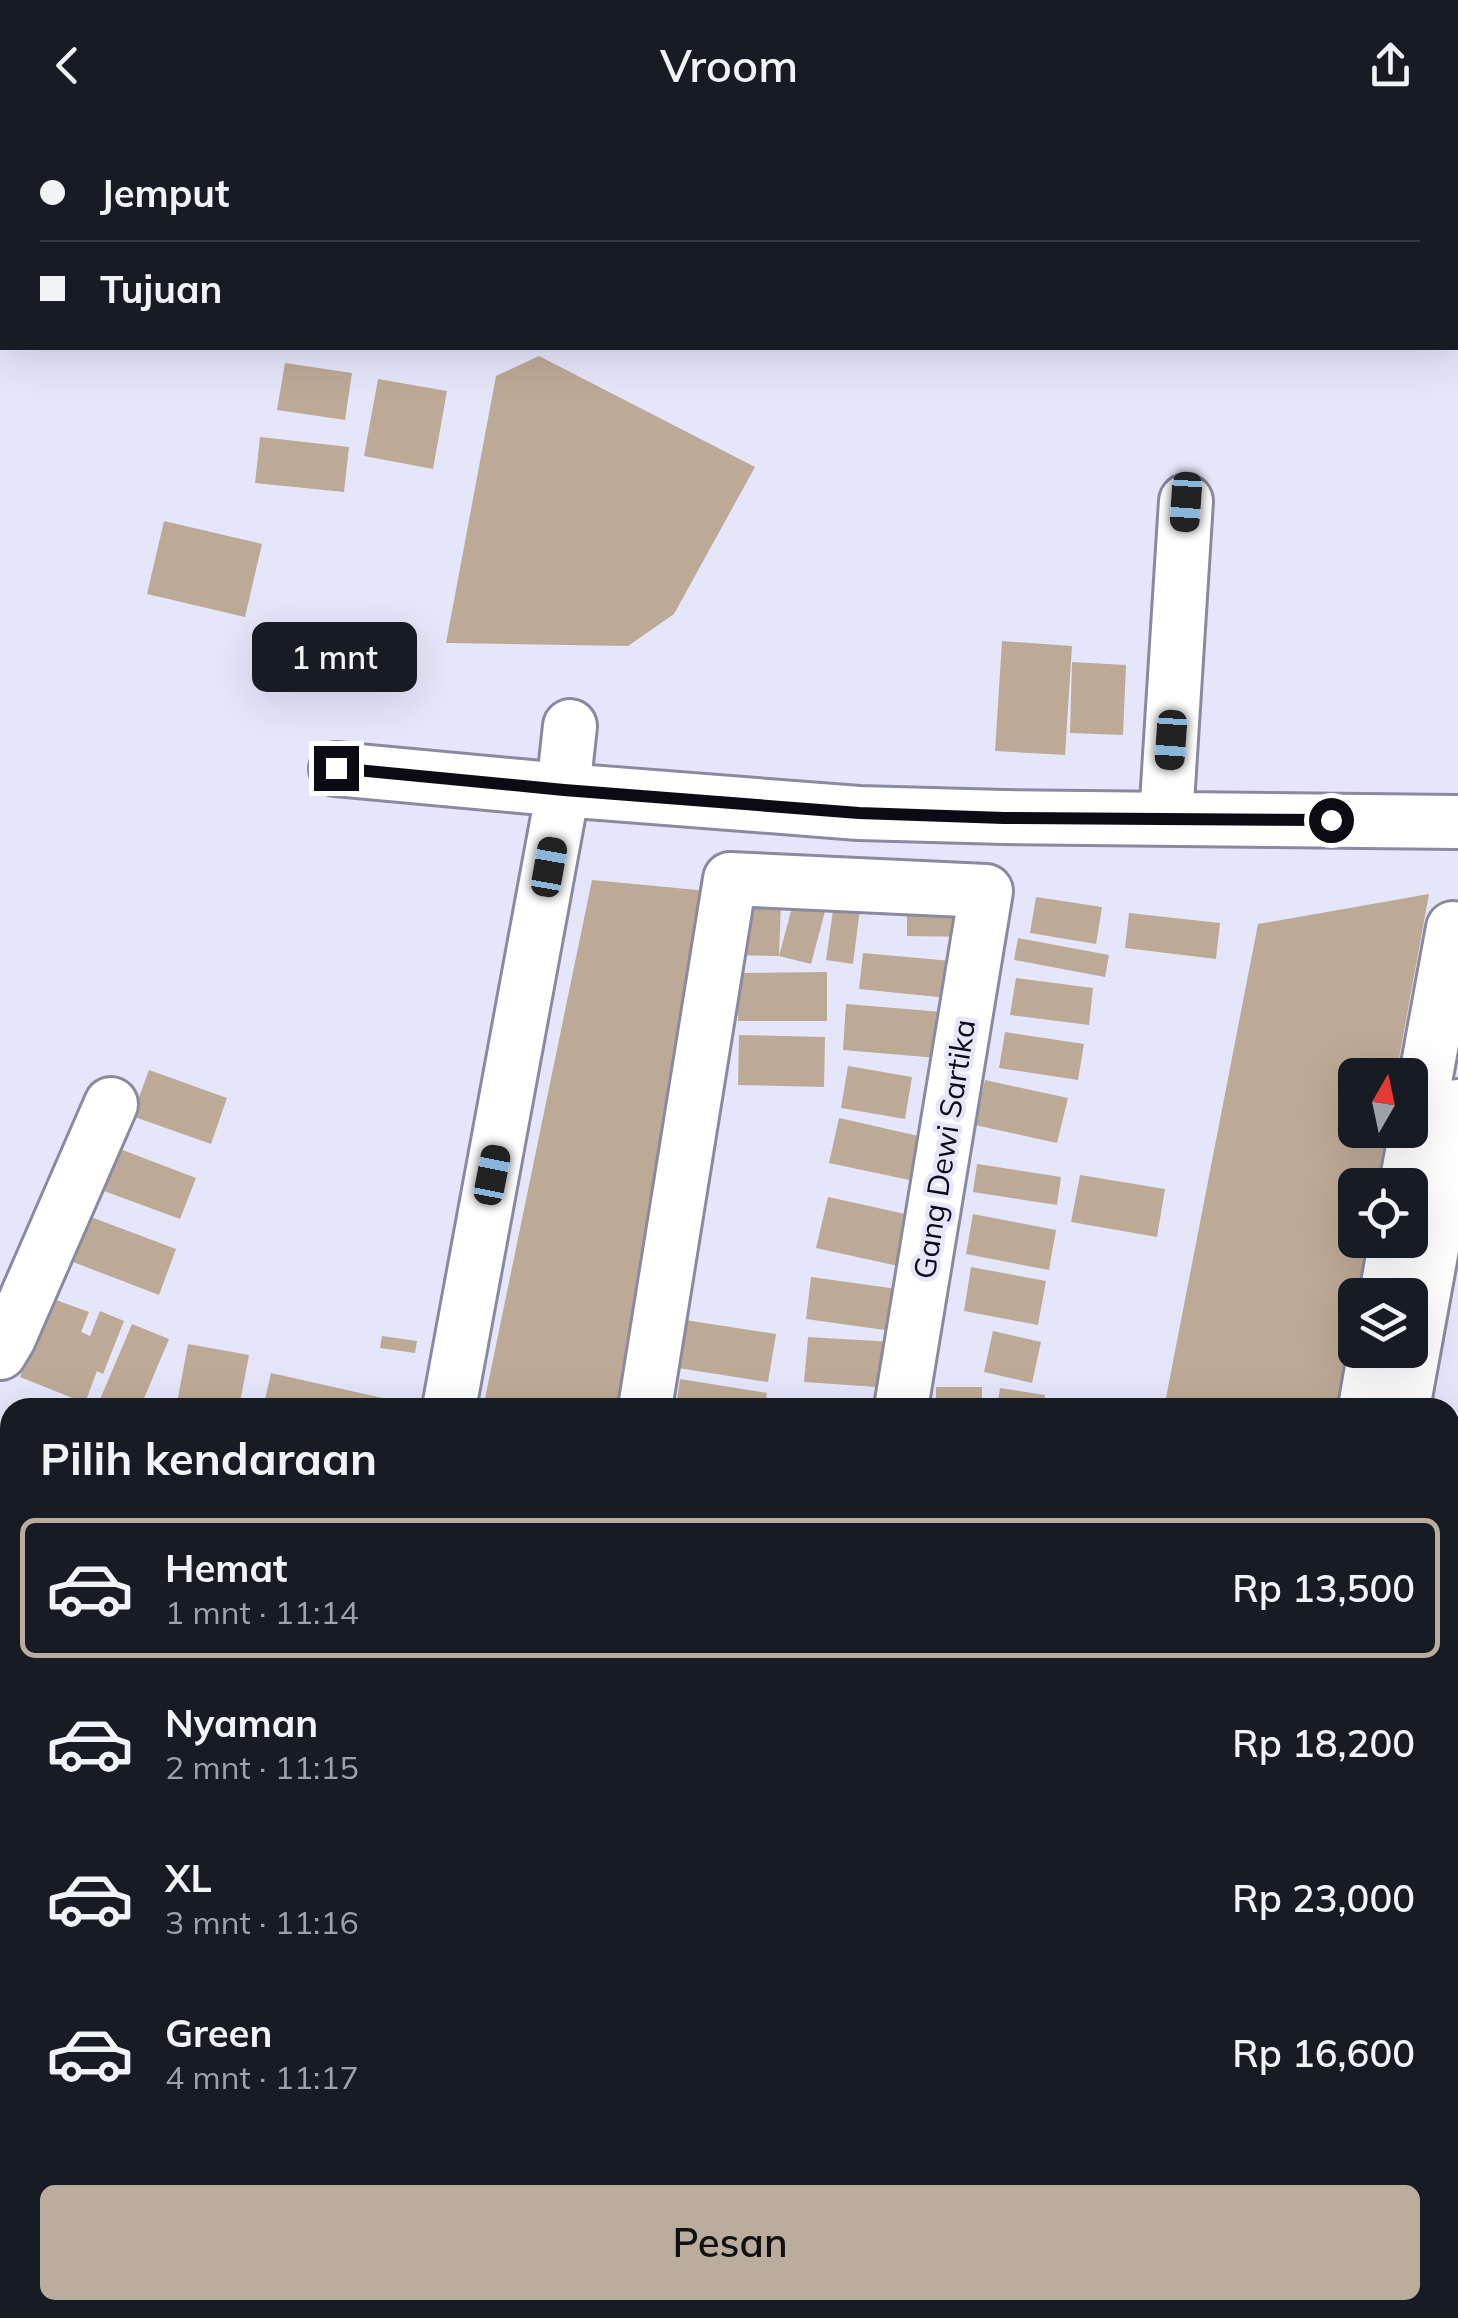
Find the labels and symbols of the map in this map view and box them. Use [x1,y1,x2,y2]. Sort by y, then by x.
car [1169,471,1203,533]
callout: 1 mnt [254,623,418,693]
car [1154,709,1188,771]
route end [314,746,359,791]
route start [1309,798,1354,843]
car [529,835,569,899]
street label: Gang Dewi Sartika [905,1016,983,1282]
north arrow [1338,1058,1428,1148]
car [472,1143,512,1207]

